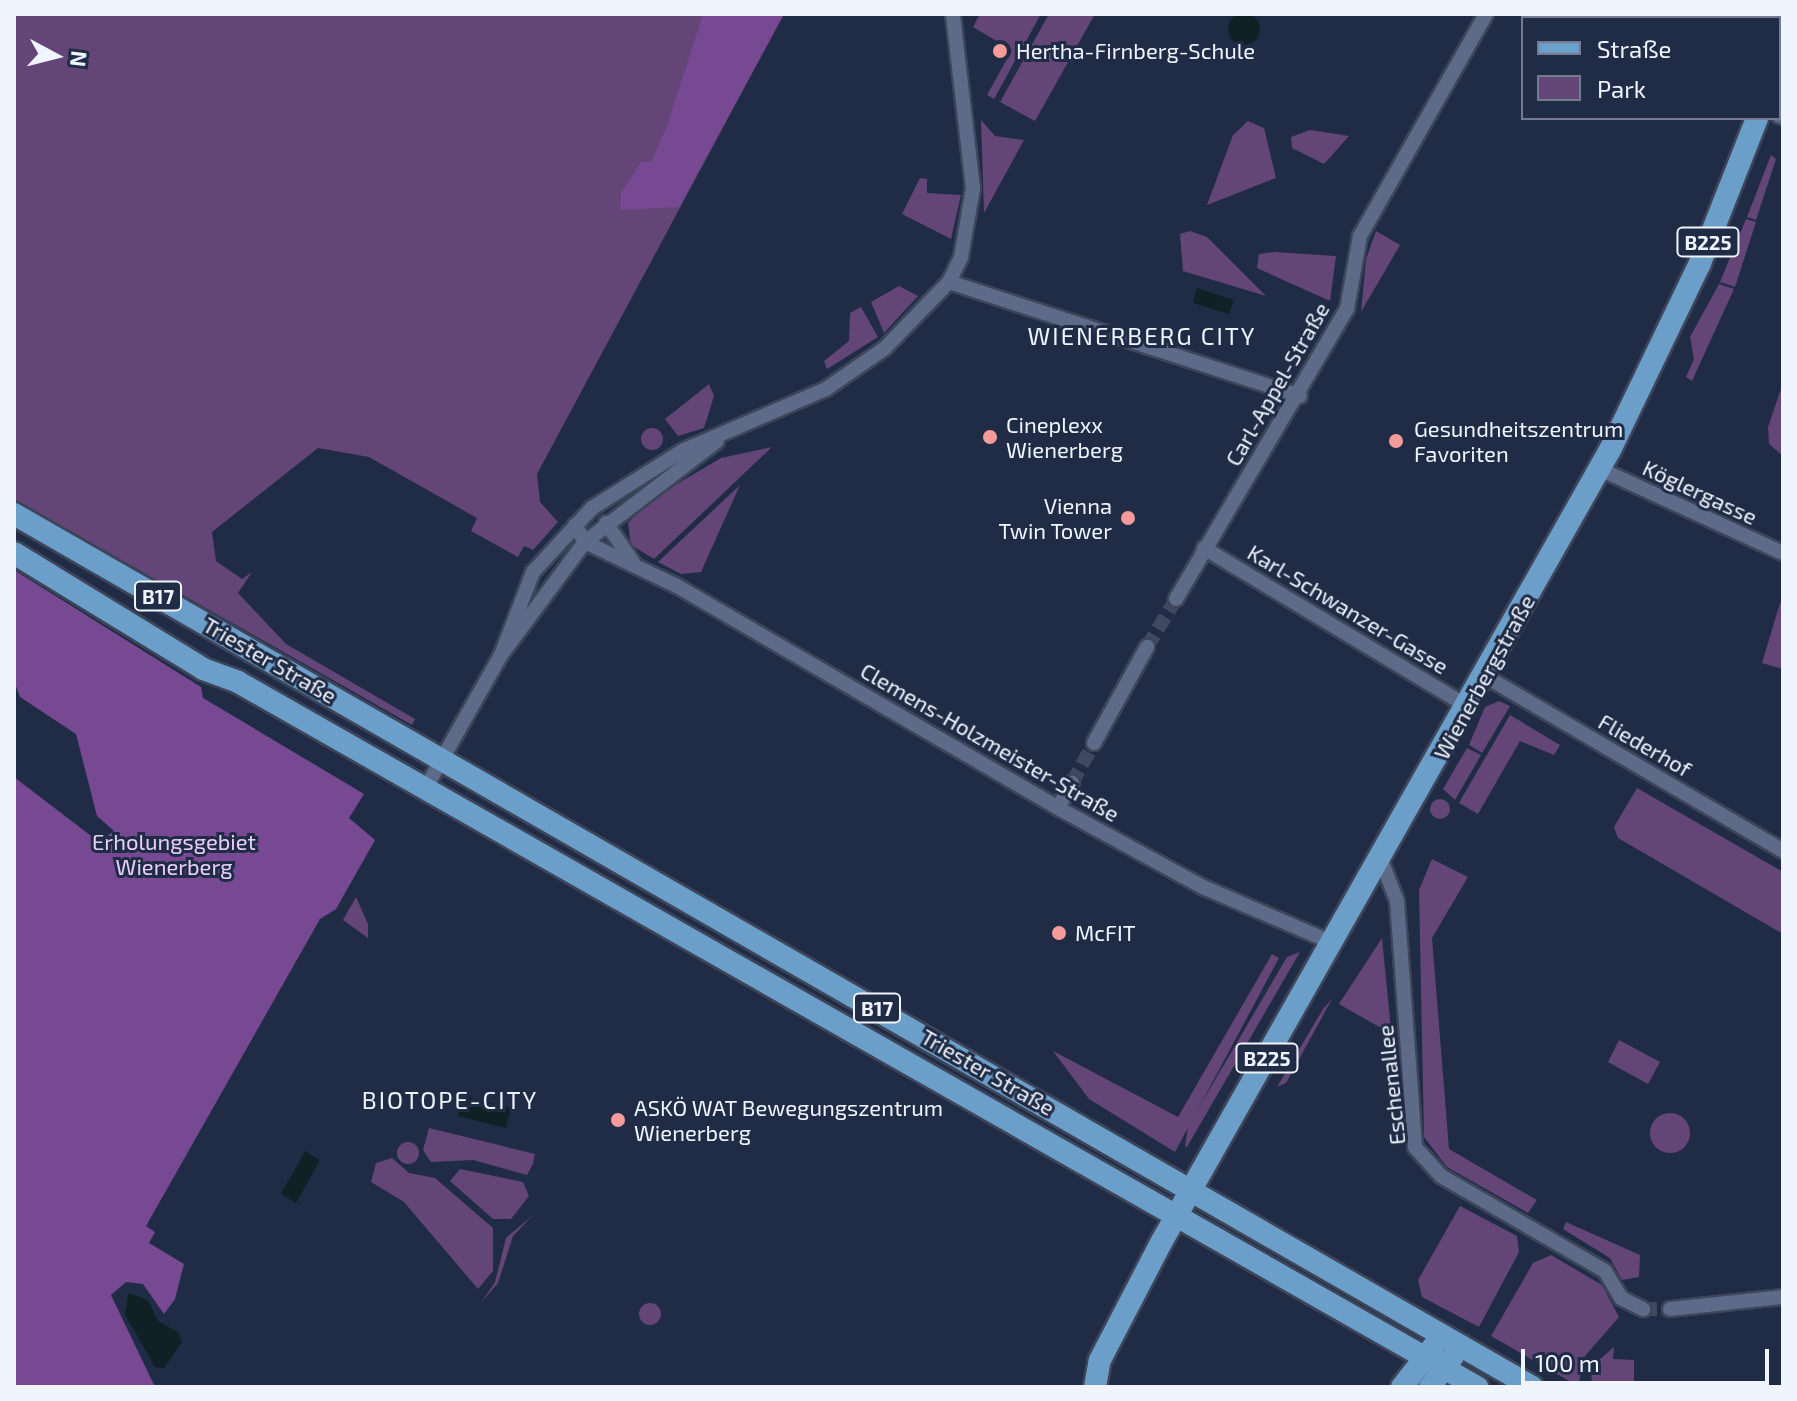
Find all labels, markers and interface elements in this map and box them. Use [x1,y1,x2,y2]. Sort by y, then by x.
north arrow [16,16,96,96]
legend [1521,16,1781,120]
text: Straße [1597,34,1671,63]
place label: Hertha-Firnberg-Schule [1016,38,1255,64]
marker: Hertha-Firnberg-Schule [991,42,1009,60]
text: N [66,49,94,68]
text: Park [1597,74,1646,103]
road number: B225 [1676,226,1740,258]
street label: Carl-Appel-Straße [1219,298,1335,470]
district label: WIENERBERG CITY [1028,322,1256,350]
place label: Cineplexx Wienerberg [1006,411,1123,462]
place label: Gesundheitszentrum Favoriten [1414,415,1623,466]
marker: Cineplexx Wienerberg [981,428,999,446]
marker: Gesundheitszentrum Favoriten [1385,430,1407,452]
street label: Köglergasse [1639,454,1761,530]
place label: Vienna Twin Tower [998,492,1112,544]
marker: Vienna Twin Tower [1119,509,1137,527]
street label: Karl-Schwanzer-Gasse [1243,539,1453,679]
road number: B17 [134,580,182,612]
street label: Wienerbergstraße [1428,590,1540,764]
street label: Triester Straße [198,611,342,709]
street label: Clemens-Holzmeister-Straße [856,657,1124,827]
street label: Fliederhof [1594,708,1696,782]
park label: Erholungsgebiet Wienerberg [92,828,256,880]
place label: McFIT [1075,920,1135,946]
marker: McFIT [1050,924,1068,942]
road number: B17 [853,992,901,1024]
street label: Triester Straße [916,1023,1060,1121]
street label: Eschenallee [1372,1024,1410,1146]
road number: B225 [1235,1042,1299,1074]
district label: BIOTOPE-CITY [362,1086,538,1114]
place label: ASKÖ WAT Bewegungszentrum Wienerberg [634,1094,944,1146]
marker: ASKÖ WAT Bewegungszentrum Wienerberg [609,1111,627,1129]
scale bar [1525,1333,1773,1383]
text: 100 m [1535,1348,1600,1377]

